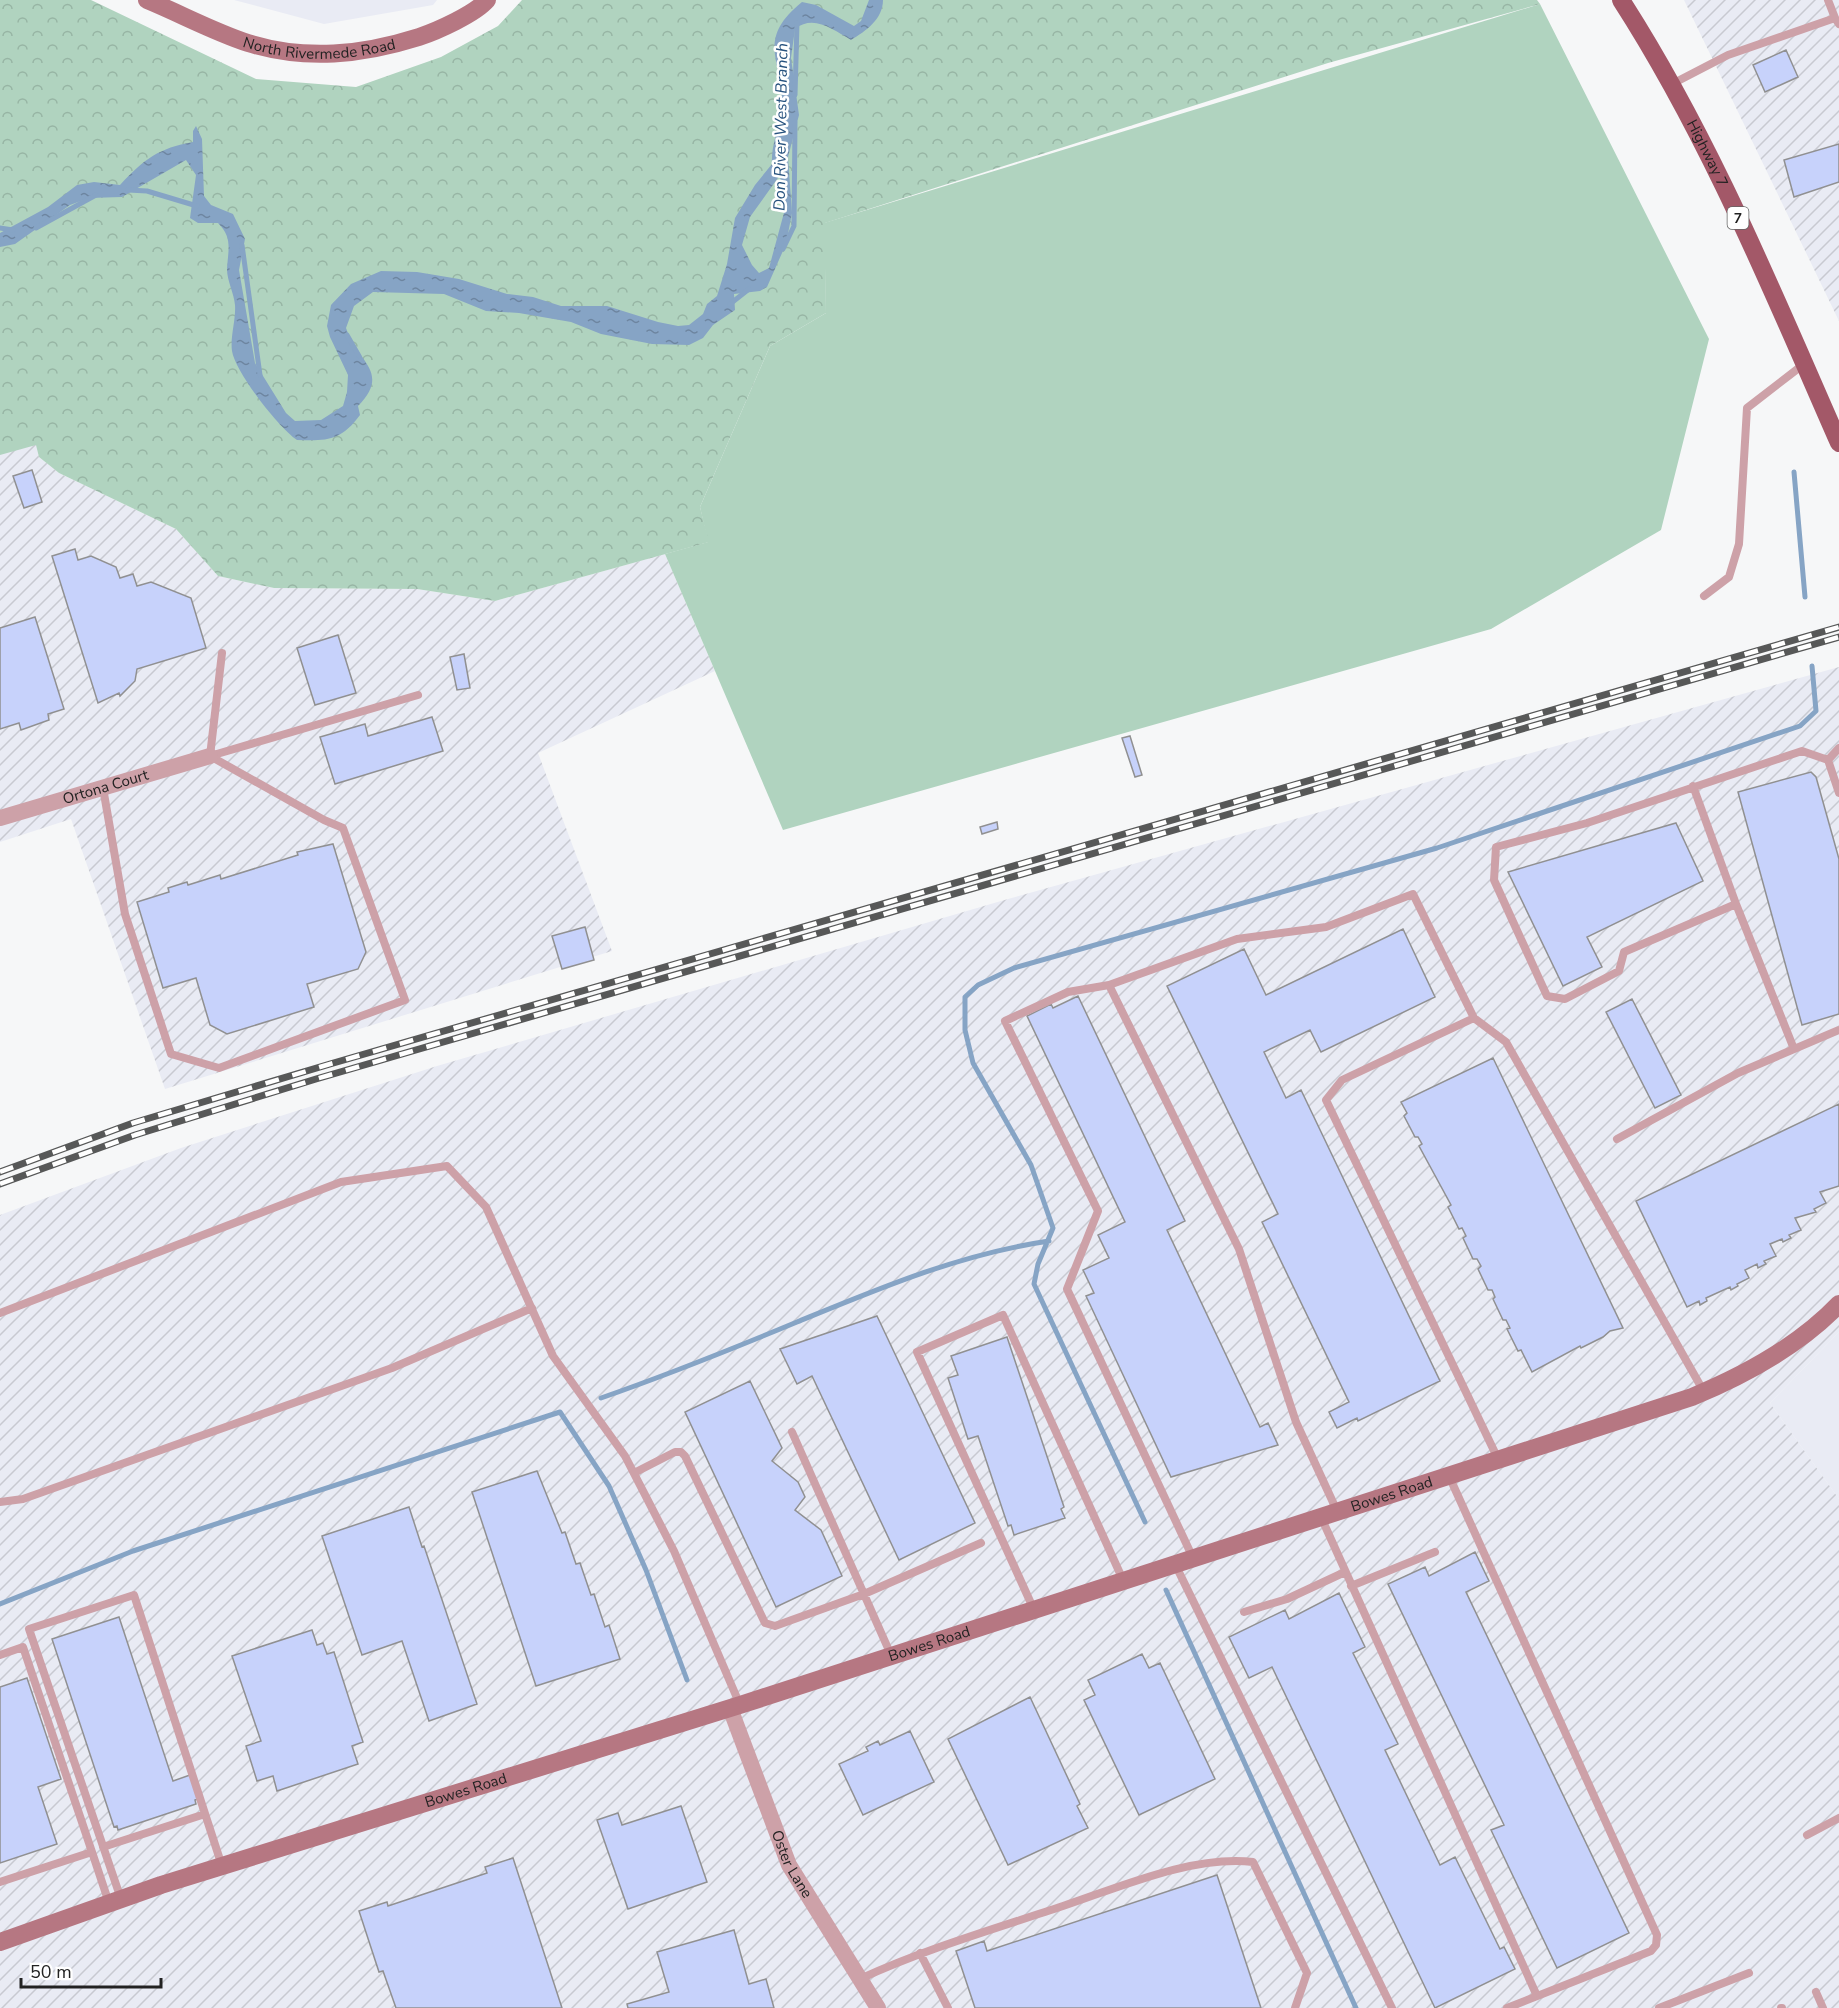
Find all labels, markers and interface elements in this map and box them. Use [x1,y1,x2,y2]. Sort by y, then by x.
street label: North Rivermede Road [241,32,397,64]
water label: Don River West Branch [769,43,793,211]
street label: Highway 7 [1682,116,1733,190]
road number: 7 [1728,207,1748,229]
street label: Ortona Court [60,765,152,809]
street label: Bowes Road [1348,1472,1435,1517]
street label: Bowes Road [886,1621,973,1666]
street label: Bowes Road [422,1768,509,1812]
street label: Oster Lane [767,1827,817,1902]
scale bar [21,1951,160,1989]
text: 50 m [30,1960,72,1984]

